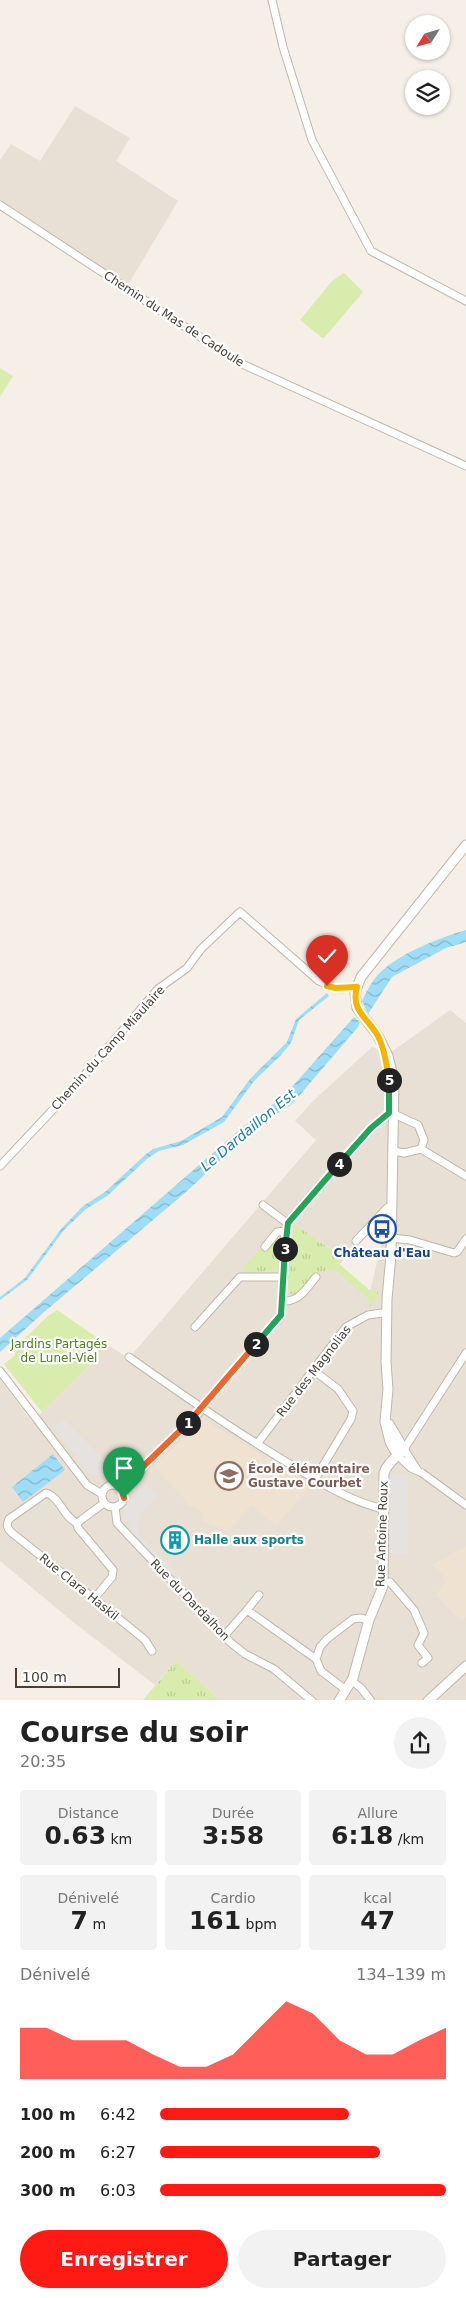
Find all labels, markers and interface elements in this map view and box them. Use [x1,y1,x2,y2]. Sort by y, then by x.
north arrow [405,15,450,60]
map controls [405,15,450,115]
button: layers [405,70,450,115]
street label: Chemin du Mas de Cadoule [101,268,247,370]
pin [306,935,348,986]
icon: check [313,942,341,970]
street label: Chemin du Camp Miaulaire [48,983,168,1113]
pin: 5 [376,1068,402,1092]
text: 5 [385,1072,394,1088]
water label: Le Dardaillon Est [197,1085,299,1174]
pin: 4 [326,1152,352,1176]
text: 4 [335,1156,344,1172]
bus stop icon: Château d'Eau [367,1214,397,1244]
pin: 3 [272,1236,298,1262]
text: 3 [281,1241,290,1257]
place label: Château d'Eau [333,1246,431,1260]
street label: Rue des Magnolias [274,1322,354,1420]
pin: 2 [244,1332,268,1356]
text: 2 [252,1336,261,1352]
park label: Jardins Partagés de Lunel-Viel [10,1337,107,1365]
pin: 1 [176,1410,200,1436]
text: 1 [184,1415,193,1431]
pin [103,1447,145,1498]
icon: arrive [110,1454,138,1482]
school or university icon: École élémentaire Gustave Courbet [214,1461,244,1491]
place label: École élémentaire Gustave Courbet [248,1461,370,1490]
street label: Rue Antoine Roux [373,1481,391,1587]
building icon: Halle aux sports [160,1525,190,1555]
place label: Halle aux sports [194,1533,304,1547]
street label: Rue Clara Haskil [37,1551,121,1623]
street label: Rue du Dardalhon [148,1556,232,1644]
scale bar [15,1666,120,1689]
text: 100 m [22,1669,67,1685]
text: Course du soir [20,1716,248,1749]
button: share [394,1717,446,1769]
text: 20:35 [20,1752,66,1771]
text: Distance [58,1805,119,1821]
text: Durée [212,1805,254,1821]
text: Allure [358,1805,398,1821]
text: 0.63 [44,1821,106,1850]
text: 3:58 [202,1821,264,1850]
text: 6:18 [331,1821,393,1850]
text: km [106,1831,132,1847]
text: /km [393,1831,424,1847]
text: Dénivelé [58,1890,119,1906]
text: Cardio [210,1890,256,1906]
text: kcal [364,1890,392,1906]
text: 7 [71,1906,88,1935]
text: 161 [189,1906,241,1935]
text: 47 [360,1906,395,1935]
text: m [88,1916,106,1932]
text: bpm [241,1916,277,1932]
text: Dénivelé [20,1965,90,1984]
text: 134–139 m [356,1965,446,1984]
text: 100 m [20,2105,76,2124]
text: 6:42 [100,2105,136,2124]
text: 200 m [20,2143,76,2162]
text: 6:27 [100,2143,136,2162]
text: 300 m [20,2181,76,2200]
text: 6:03 [100,2181,136,2200]
button: Enregistrer [20,2230,228,2288]
button: Partager [238,2230,446,2288]

